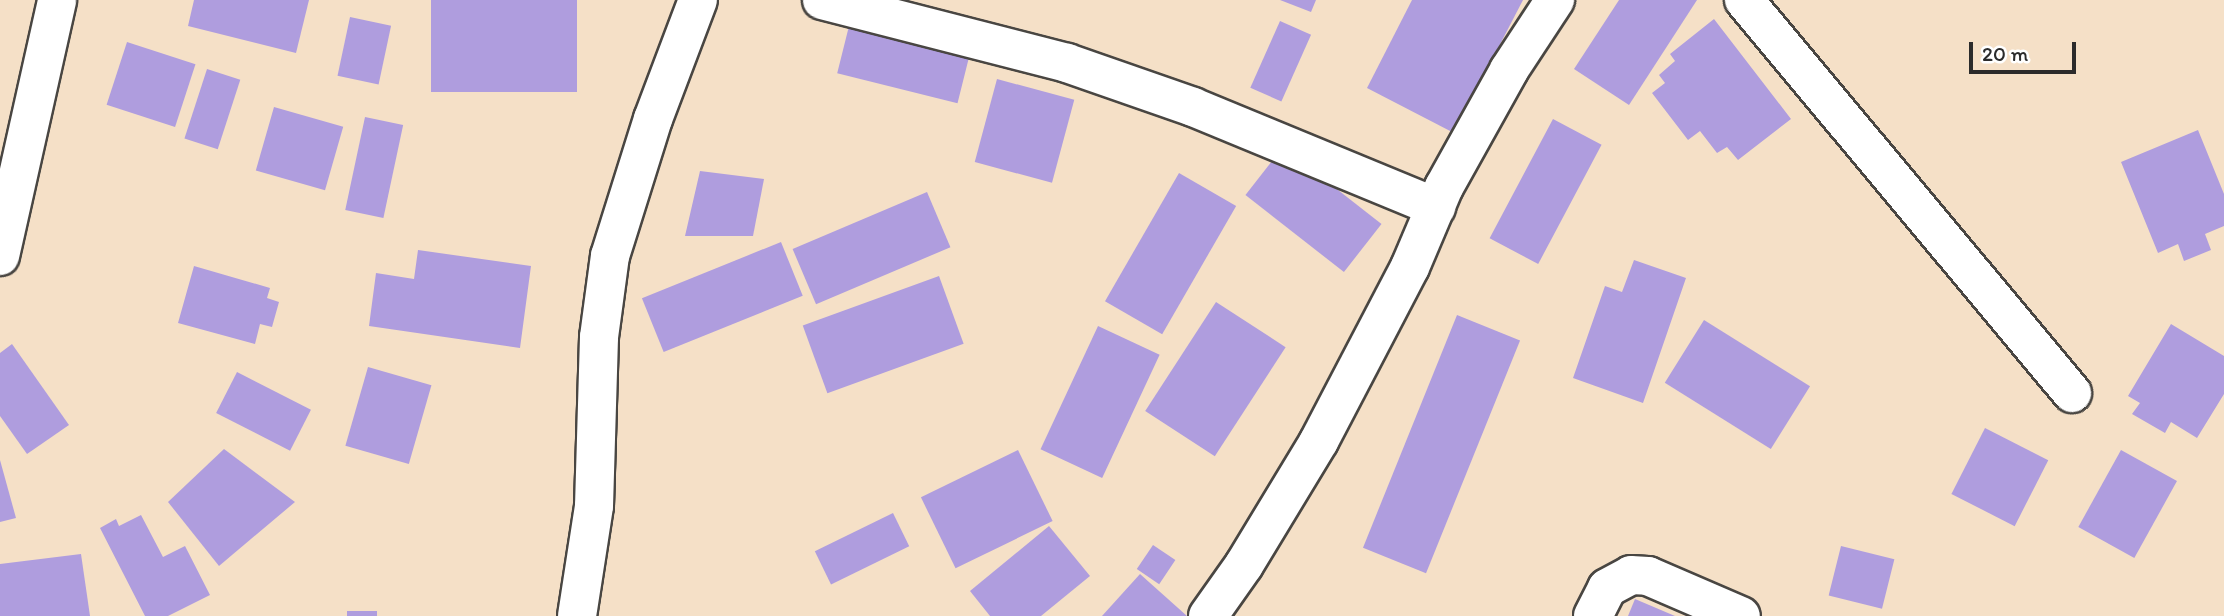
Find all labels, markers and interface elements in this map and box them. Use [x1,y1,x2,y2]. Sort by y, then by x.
scale bar [1972,28,2079,72]
text: 20 m [1982,41,2028,66]

